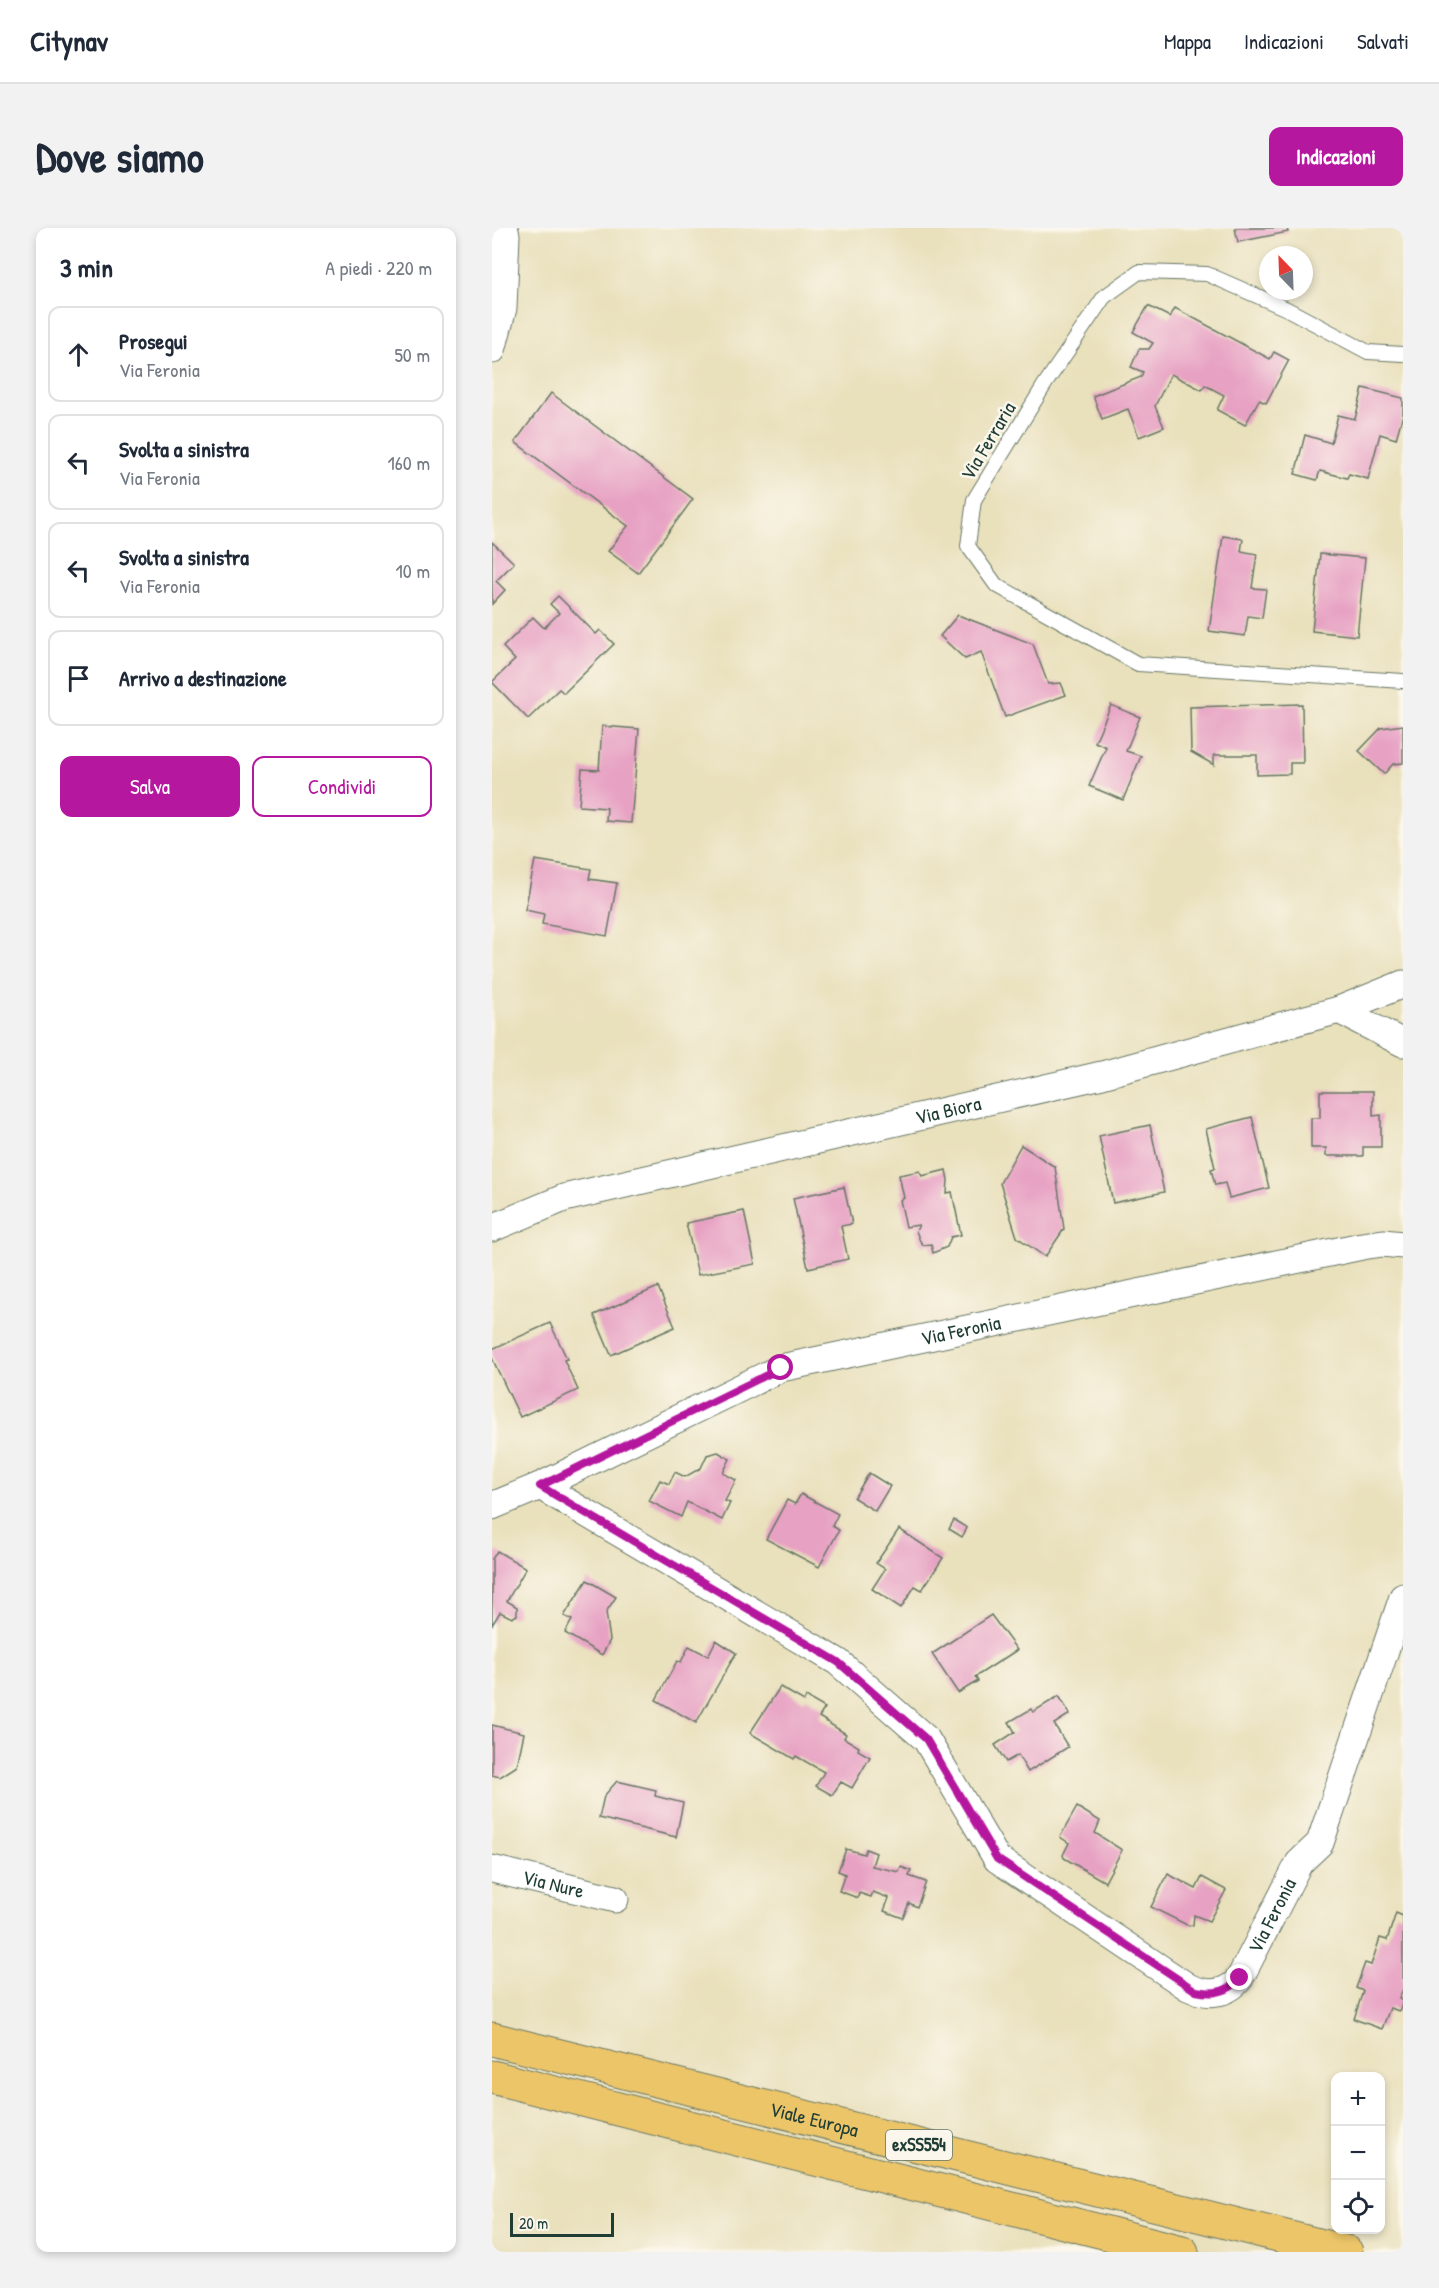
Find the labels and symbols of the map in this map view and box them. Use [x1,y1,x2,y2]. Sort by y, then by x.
north arrow [1259,246,1313,300]
street label: Via Ferraria [954,396,1022,485]
street label: Via Biora [913,1089,984,1130]
street label: Via Feronia [918,1308,1003,1351]
route start [767,1354,793,1380]
street label: Via Nure [520,1863,587,1904]
street label: Via Feronia [1241,1873,1302,1958]
route end [1226,1964,1252,1990]
street label: Viale Europa [767,2095,862,2143]
road number: exSS554 [886,2130,952,2160]
scale bar [510,2210,614,2238]

